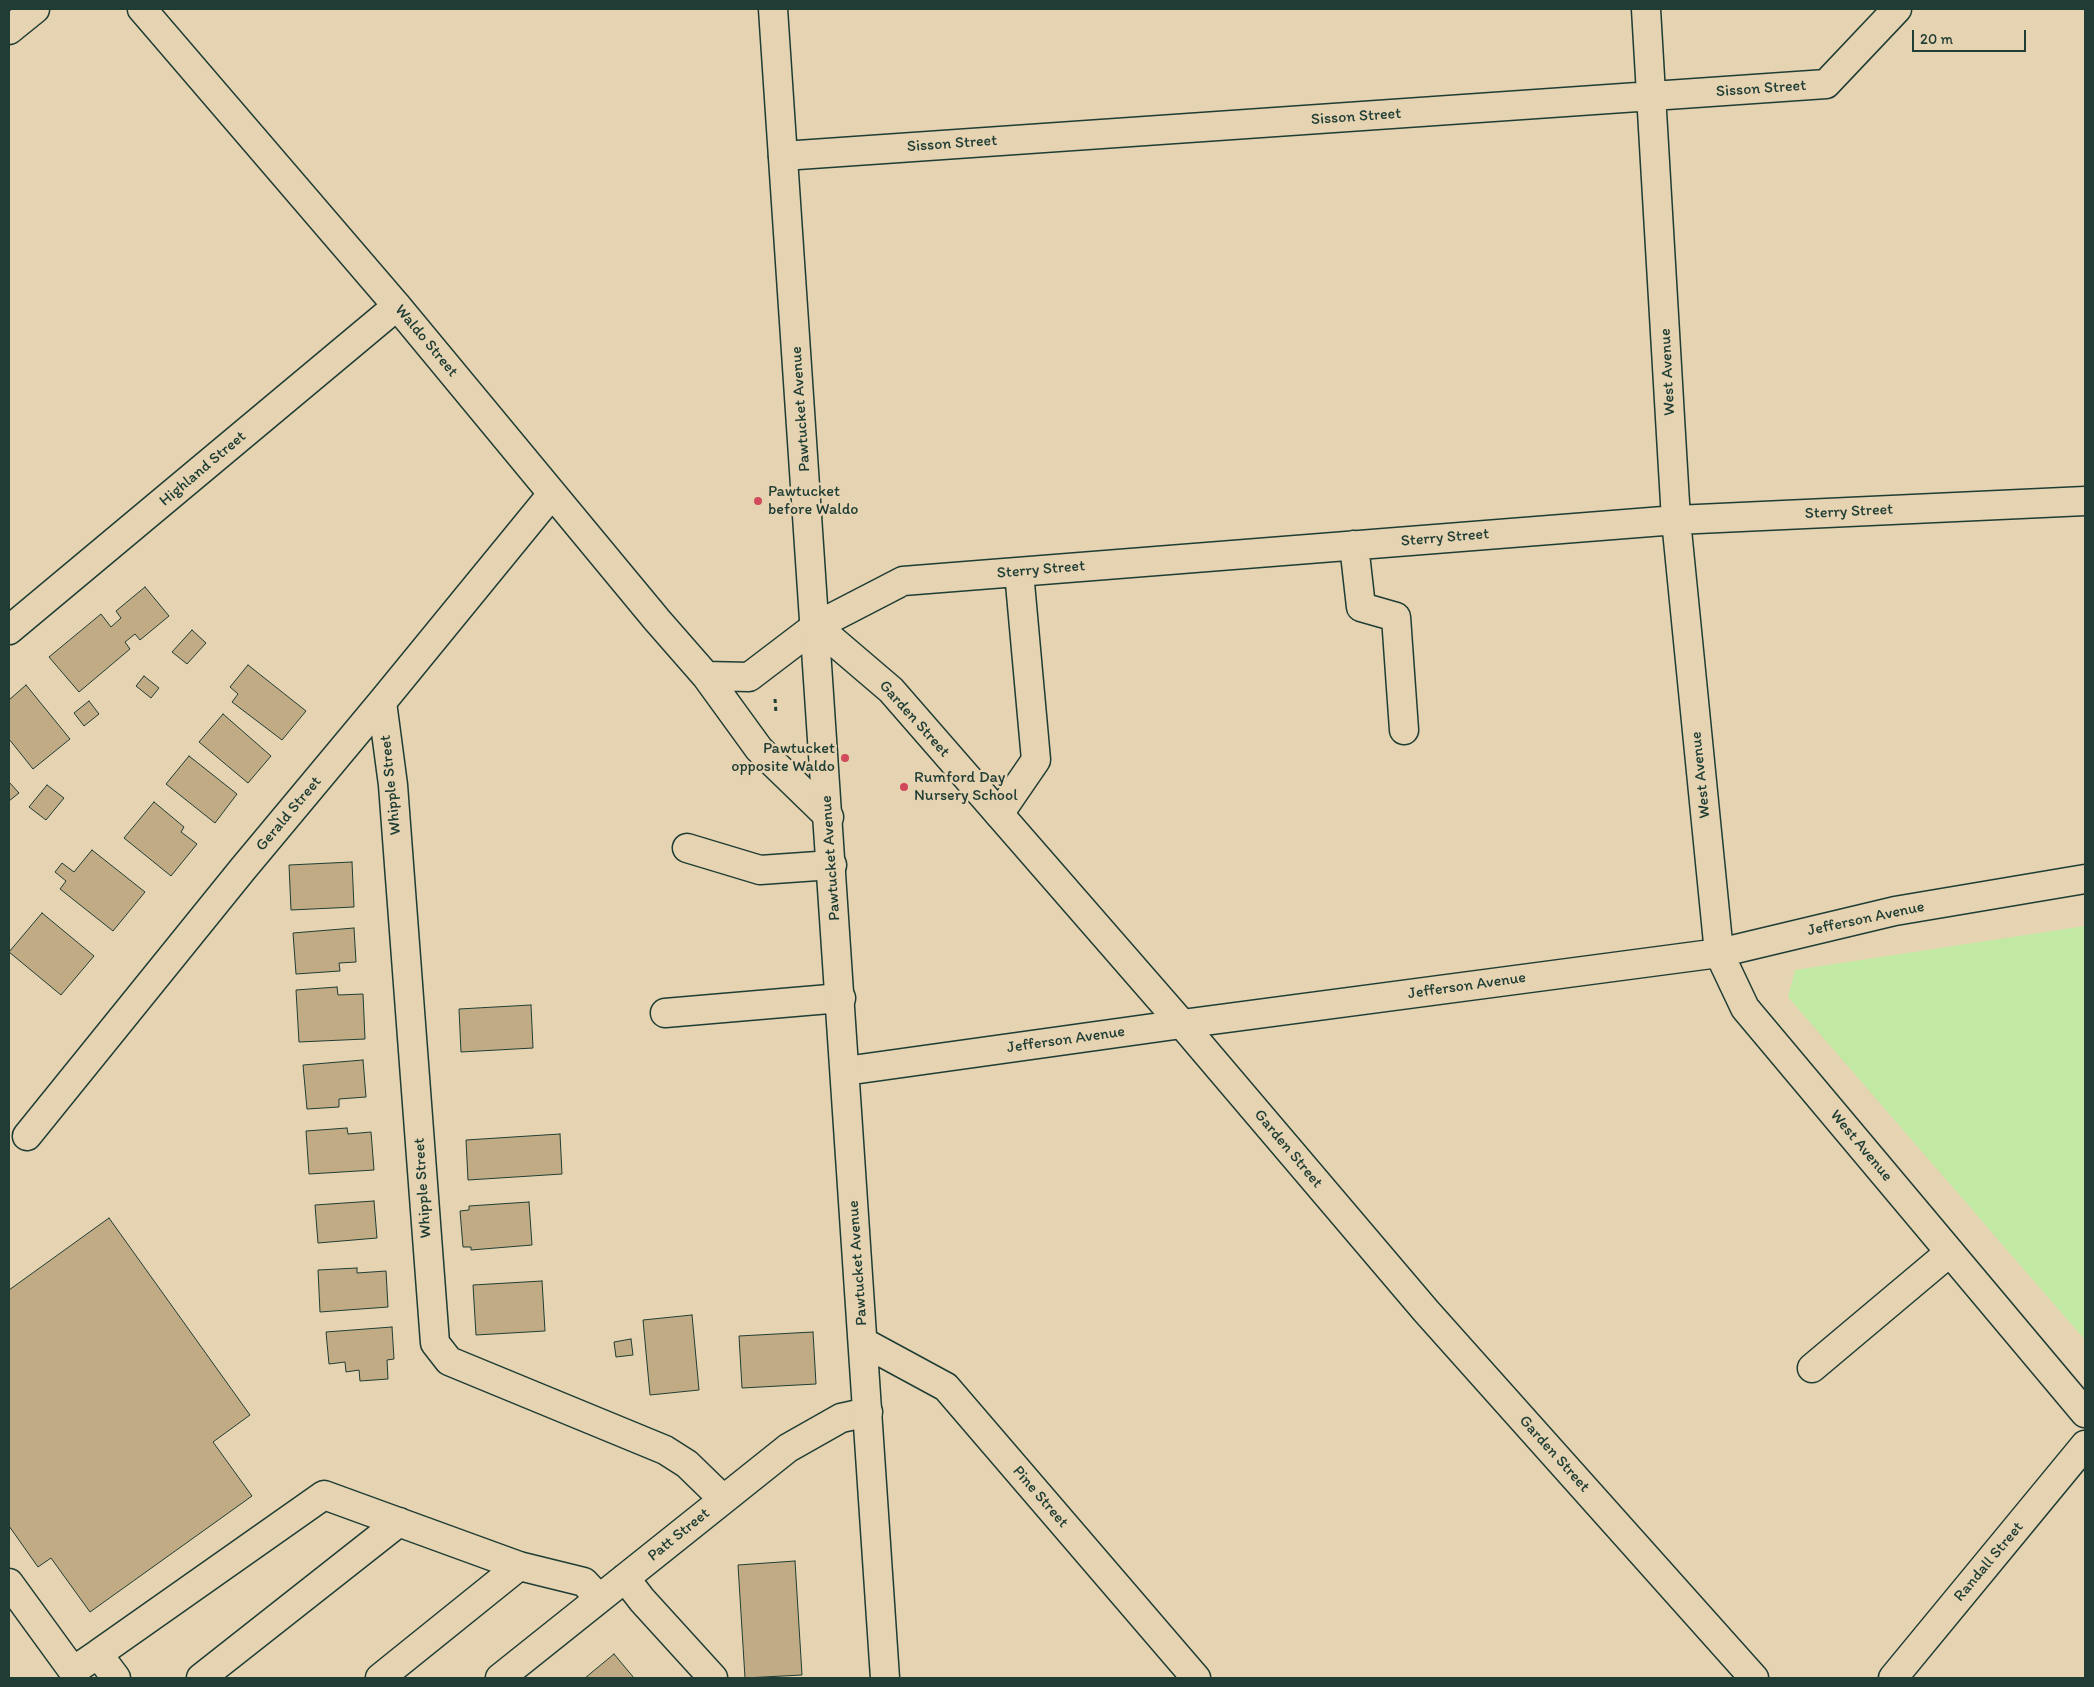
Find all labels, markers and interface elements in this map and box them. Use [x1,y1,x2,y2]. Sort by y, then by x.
scale bar [1914,20,2028,52]
text: 20 m [1920,30,1953,48]
street label: Sisson Street [1715,76,1807,102]
street label: Sisson Street [1310,104,1402,130]
street label: Sisson Street [906,131,998,157]
street label: Waldo Street [390,301,462,381]
street label: West Avenue [1656,328,1680,416]
street label: Pawtucket Avenue [787,346,815,472]
street label: Highland Street [156,427,250,511]
place label: Pawtucket before Waldo [768,482,858,520]
marker: Pawtucket before Waldo [752,495,764,507]
street label: Sterry Street [1804,500,1894,524]
street label: Sterry Street [1400,525,1490,551]
street label: Sterry Street [996,557,1086,583]
street label: Garden Street [874,677,954,761]
street label: West Avenue [1687,730,1715,820]
street label: Whipple Street [376,734,406,836]
place label: Pawtucket opposite Waldo [731,739,835,777]
marker: Pawtucket opposite Waldo [839,752,851,764]
place label: Rumford Day Nursery School [914,768,1018,806]
street label: Gerald Street [252,773,326,855]
marker: Rumford Day Nursery School [898,781,910,793]
street label: Pawtucket Avenue [817,795,845,921]
street label: Jefferson Avenue [1806,897,1926,941]
street label: Jefferson Avenue [1407,968,1527,1004]
street label: Jefferson Avenue [1006,1022,1126,1058]
street label: Garden Street [1250,1106,1326,1192]
street label: West Avenue [1826,1106,1896,1186]
street label: Whipple Street [410,1137,436,1239]
street label: Pawtucket Avenue [844,1200,872,1326]
street label: Garden Street [1514,1412,1594,1496]
street label: Pine Street [1008,1462,1072,1532]
street label: Patt Street [644,1504,714,1566]
street label: Randall Street [1950,1518,2028,1606]

